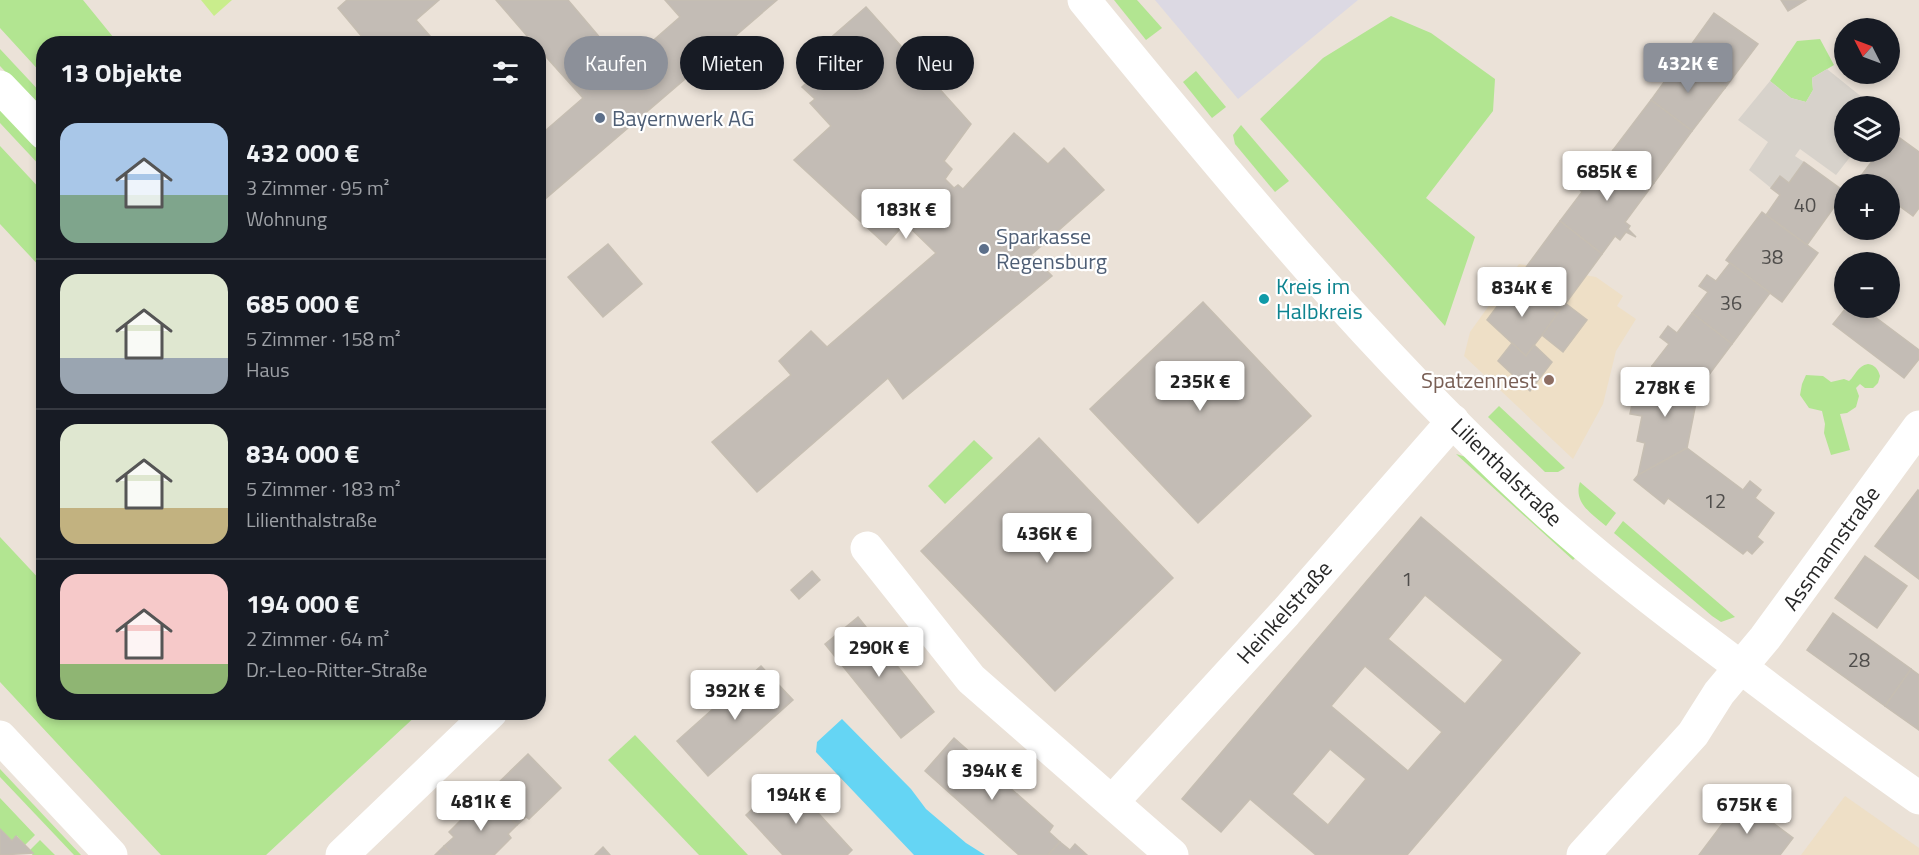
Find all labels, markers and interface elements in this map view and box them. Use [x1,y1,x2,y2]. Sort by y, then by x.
north arrow [1834,18,1900,84]
map controls [1834,18,1900,318]
chip: Kaufen [564,36,668,90]
chip: Mieten [680,36,784,90]
chip: Filter [796,36,884,90]
chip: Neu [896,36,974,90]
pin: 432K € [1639,43,1737,94]
text: 432K € [1657,47,1719,78]
text: 13 Objekte [60,53,182,92]
icon: filters [489,56,522,89]
button: layers [1834,96,1900,162]
place label: Bayernwerk AG [612,101,754,135]
marker: Bayernwerk AG [593,111,607,125]
text: 432 000 € [246,133,359,172]
icon: home [108,147,180,219]
pin: 685K € [1558,151,1656,202]
text: 685K € [1576,155,1638,186]
text: 3 Zimmer · 95 m² [246,172,389,203]
button: + [1834,174,1900,240]
pin: 183K € [857,189,955,240]
house number: 40 [1794,189,1816,220]
text: 183K € [875,193,937,224]
text: Wohnung [246,203,327,234]
place label: Sparkasse Regensburg [996,219,1107,278]
house number: 38 [1761,241,1783,272]
marker: Sparkasse Regensburg [977,242,991,256]
button: − [1834,252,1900,318]
pin: 834K € [1473,267,1571,318]
place label: Kreis im Halbkreis [1276,269,1363,328]
text: 834K € [1491,271,1553,302]
text: 685 000 € [246,284,359,323]
house number: 36 [1720,287,1742,318]
marker: Kreis im Halbkreis [1257,292,1271,306]
icon: home [108,298,180,370]
text: 5 Zimmer · 158 m² [246,323,401,354]
text: Haus [246,354,289,385]
pin: 235K € [1151,361,1249,412]
place label: Spatzennest [1421,363,1537,397]
text: 235K € [1169,365,1231,396]
pin: 278K € [1616,367,1714,418]
text: 278K € [1634,371,1696,402]
marker: Spatzennest [1542,373,1556,387]
street label: Lilienthalstraße [1443,410,1571,534]
text: 834 000 € [246,434,359,473]
icon: home [108,448,180,520]
text: 5 Zimmer · 183 m² [246,473,401,504]
street label: Assmannstraße [1774,479,1888,617]
house number: 12 [1704,485,1726,516]
text: Lilienthalstraße [246,504,377,535]
pin: 436K € [998,513,1096,564]
text: 436K € [1016,517,1078,548]
street label: Heinkelstraße [1228,553,1340,671]
house number: 1 [1401,563,1413,594]
text: 194 000 € [246,584,359,623]
icon: home [108,598,180,670]
text: 2 Zimmer · 64 m² [246,623,389,654]
pin: 290K € [830,627,928,678]
text: 290K € [848,631,910,662]
house number: 28 [1848,644,1870,675]
text: Dr.-Leo-Ritter-Straße [246,654,427,685]
pin: 392K € [686,670,784,721]
text: 392K € [704,674,766,705]
pin: 394K € [943,750,1041,801]
text: 394K € [961,754,1023,785]
pin: 194K € [747,774,845,825]
text: 194K € [765,778,827,809]
pin: 481K € [432,781,530,832]
pin: 675K € [1698,784,1796,835]
text: 481K € [450,785,512,816]
text: 675K € [1716,788,1778,819]

